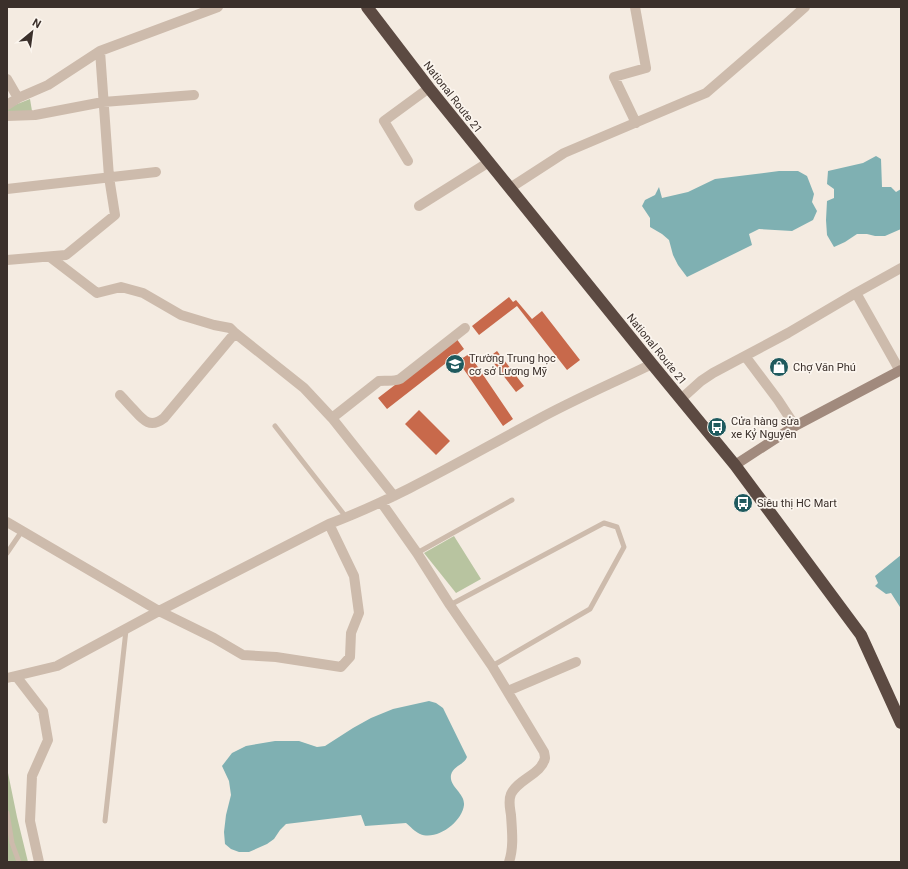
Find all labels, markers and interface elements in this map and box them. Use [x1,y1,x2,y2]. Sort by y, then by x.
north arrow [12,12,52,52]
text: N [30,16,43,31]
street label: National Route 21 [421,59,485,136]
street label: National Route 21 [624,311,689,387]
place label: Trường Trung học cơ sở Lương Mỹ [469,352,556,378]
school or university icon: Trường Trung học cơ sở Lương Mỹ [444,353,466,375]
shop icon: Chợ Văn Phú [768,356,790,378]
place label: Chợ Văn Phú [793,361,856,374]
place label: Cửa hàng sửa xe Kỷ Nguyên [731,415,799,441]
bus stop icon: Cửa hàng sửa xe Kỷ Nguyên [706,416,728,438]
bus stop icon: Siêu thị HC Mart [732,492,754,514]
place label: Siêu thị HC Mart [757,497,837,510]

